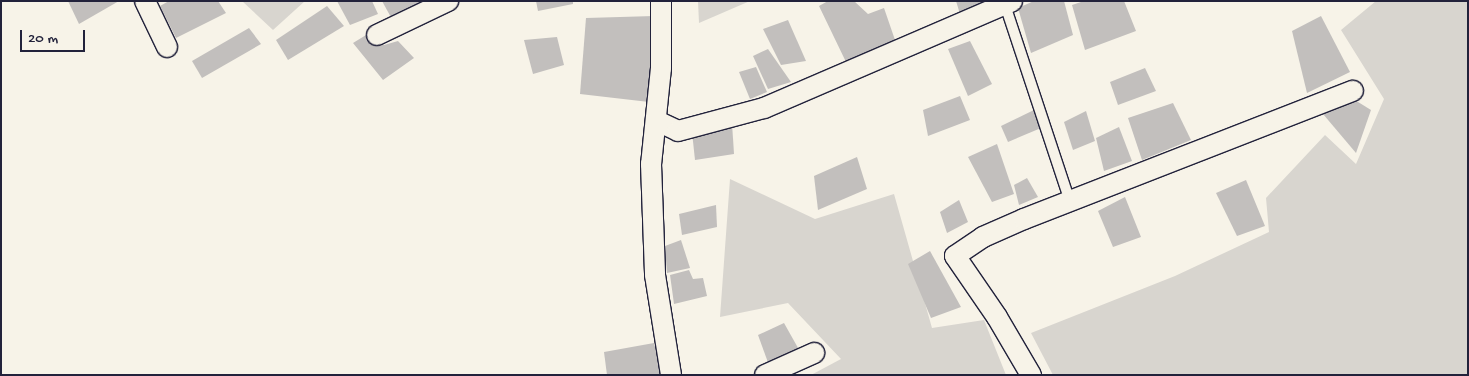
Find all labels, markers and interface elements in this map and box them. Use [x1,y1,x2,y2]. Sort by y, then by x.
scale bar [22,20,88,52]
text: 20 m [28,30,58,48]

